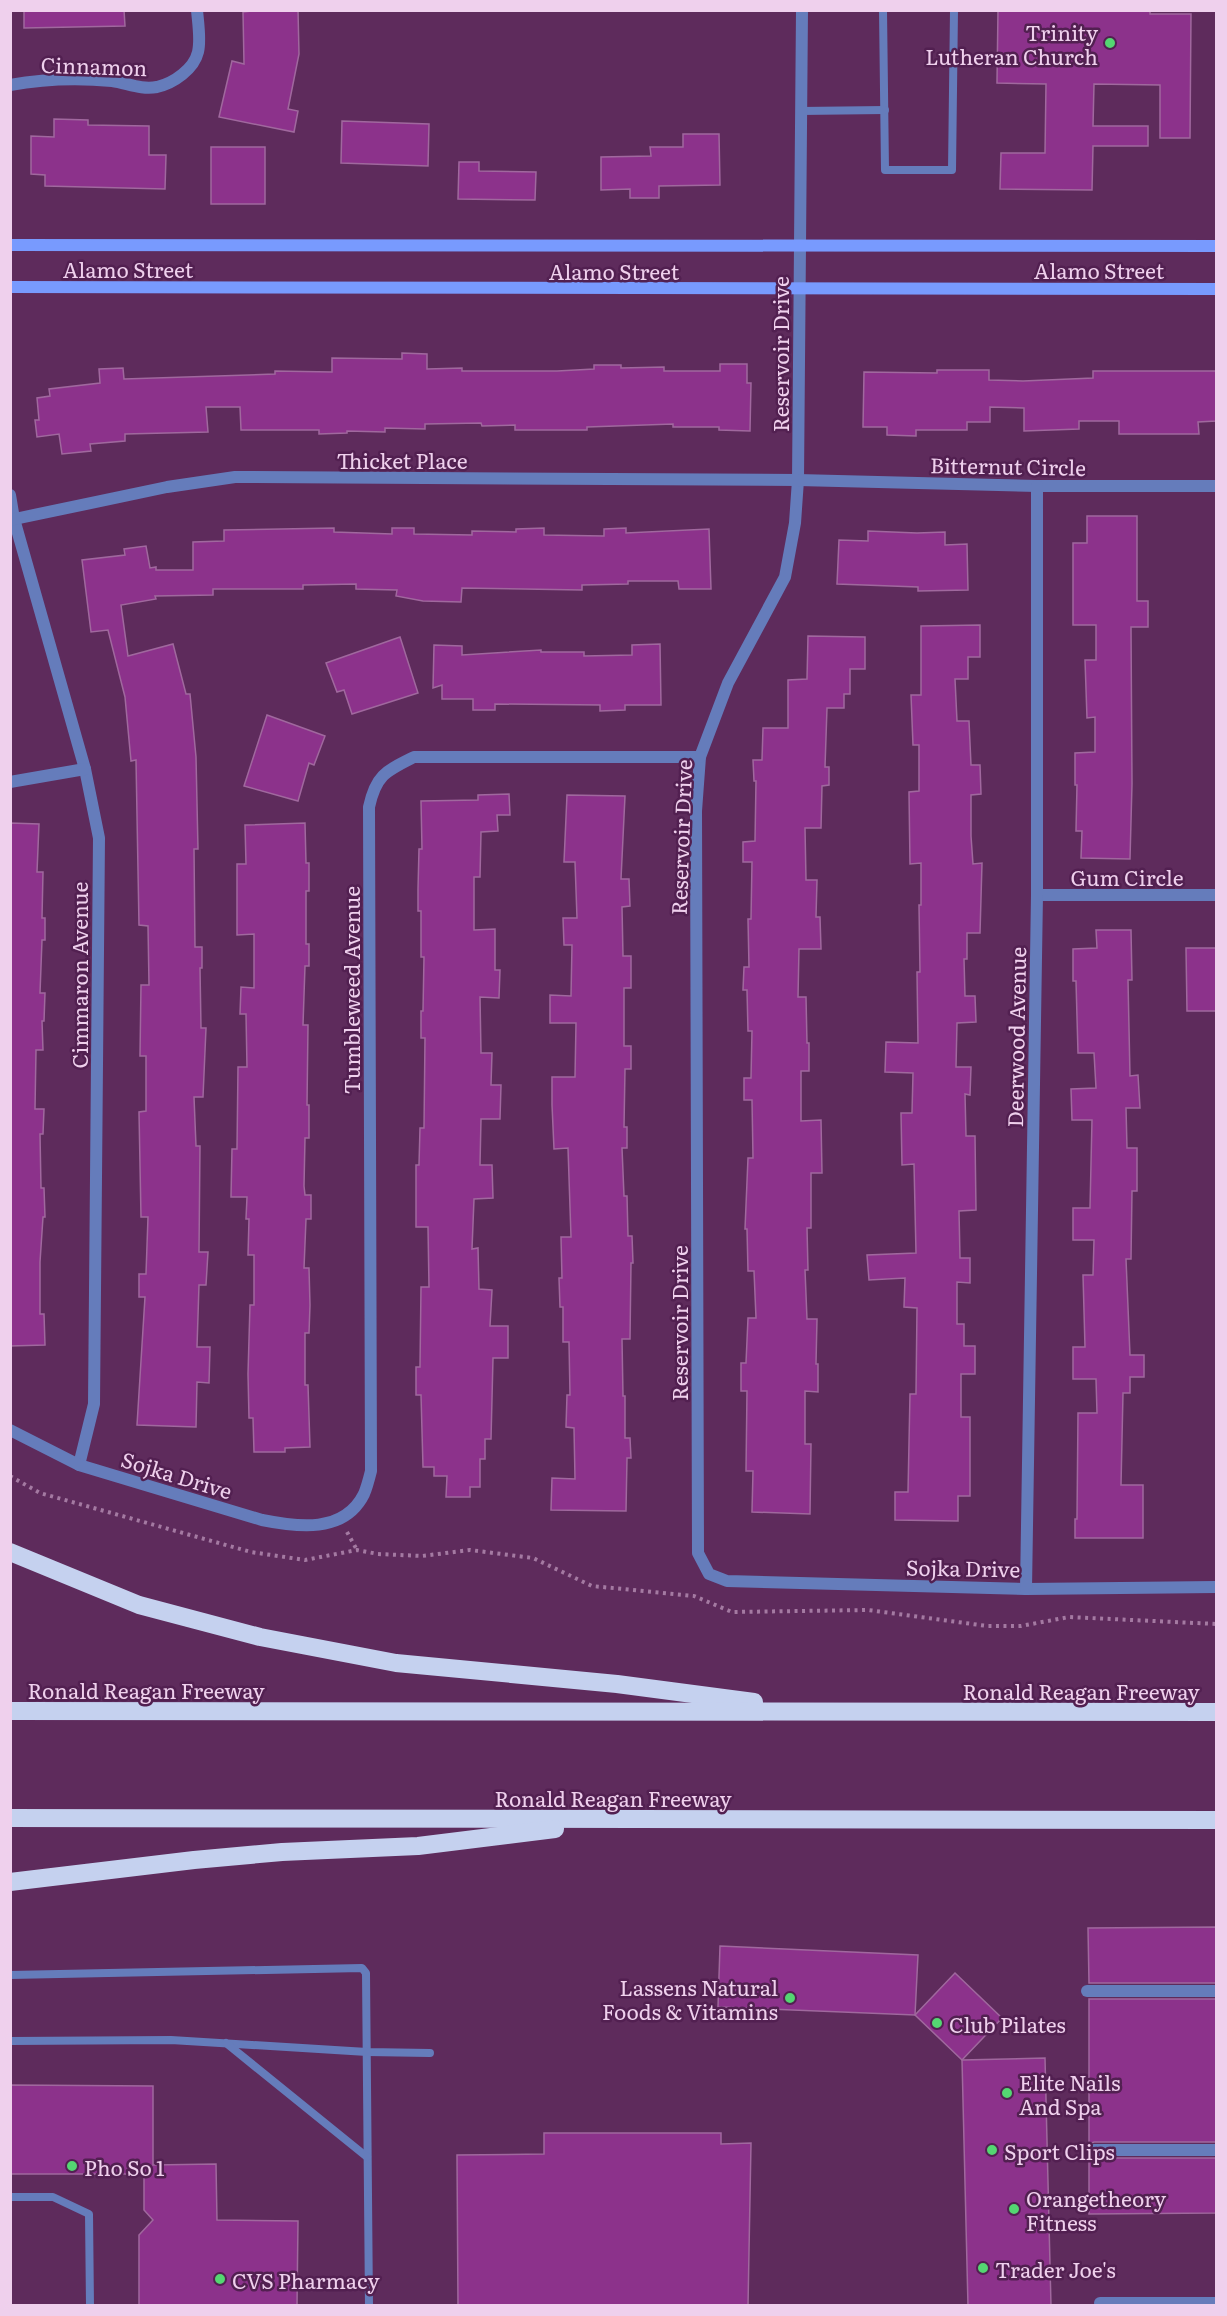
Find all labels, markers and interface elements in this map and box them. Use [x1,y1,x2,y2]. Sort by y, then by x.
place label: Trinity Lutheran Church [925,16,1099,71]
marker: Trinity Lutheran Church [1103,36,1117,50]
street label: Cinnamon [40,48,148,82]
street label: Alamo Street [63,253,194,284]
street label: Alamo Street [1034,254,1165,285]
street label: Alamo Street [549,255,680,286]
street label: Reservoir Drive [764,276,795,432]
street label: Thicket Place [336,444,468,475]
street label: Bitternut Circle [930,448,1086,482]
street label: Reservoir Drive [662,759,698,915]
street label: Gum Circle [1070,861,1184,892]
street label: Cimmaron Avenue [63,881,94,1068]
street label: Tumbleweed Avenue [335,886,366,1094]
street label: Deerwood Avenue [998,946,1032,1128]
street label: Reservoir Drive [663,1245,694,1401]
street label: Sojka Drive [118,1442,236,1506]
street label: Sojka Drive [906,1551,1021,1583]
street label: Ronald Reagan Freeway [27,1674,266,1705]
street label: Ronald Reagan Freeway [962,1675,1201,1706]
street label: Ronald Reagan Freeway [494,1782,733,1813]
place label: Lassens Natural Foods & Vitamins [602,1971,778,2026]
marker: Lassens Natural Foods & Vitamins [783,1991,797,2005]
place label: Club Pilates [949,2008,1066,2039]
marker: Club Pilates [930,2016,944,2030]
place label: Elite Nails And Spa [1019,2066,1121,2121]
marker: Elite Nails And Spa [1000,2086,1014,2100]
place label: Sport Clips [1004,2135,1115,2166]
marker: Sport Clips [985,2143,999,2157]
place label: Pho So 1 [84,2151,165,2182]
marker: Pho So 1 [65,2159,79,2173]
place label: Orangetheory Fitness [1026,2182,1167,2237]
marker: Orangetheory Fitness [1007,2202,1021,2216]
place label: Trader Joe's [995,2253,1116,2284]
marker: Trader Joe's [976,2261,990,2275]
place label: CVS Pharmacy [232,2264,381,2295]
marker: CVS Pharmacy [213,2272,227,2286]

